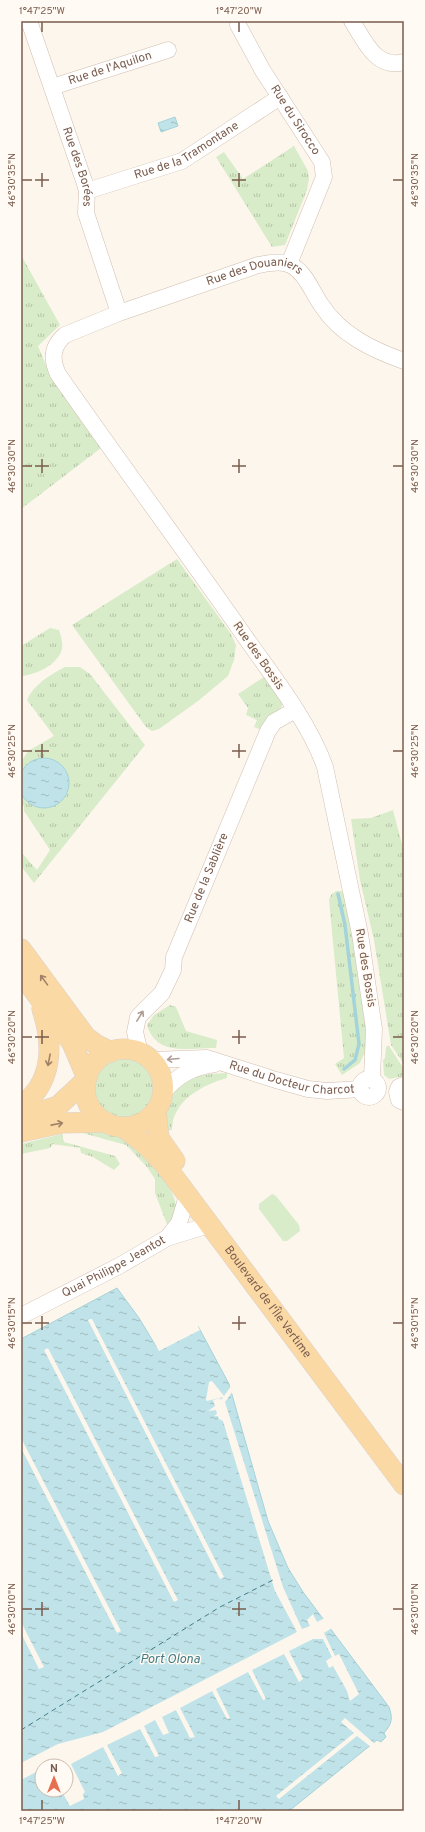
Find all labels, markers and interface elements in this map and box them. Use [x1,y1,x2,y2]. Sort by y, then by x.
text: 1°47'25"W [19,5,65,18]
text: 1°47'20"W [216,5,262,18]
street label: Rue de l'Aquilon [66,48,154,89]
street label: Rue du Sirocco [266,82,324,159]
street label: Rue de la Tramontane [132,118,242,184]
street label: Rue des Borées [58,125,95,207]
text: 46°30'35"N [6,153,19,207]
text: 46°30'35"N [409,153,422,207]
street label: Rue des Douaniers [204,254,306,290]
text: 46°30'30"N [6,439,19,493]
text: 46°30'30"N [409,439,422,493]
street label: Rue des Bossis [229,619,287,693]
text: 46°30'25"N [6,724,19,778]
text: 46°30'25"N [409,724,422,778]
street label: Rue de la Sablière [181,831,233,925]
street label: Rue des Bossis [351,927,379,1009]
one-way arrow [40,975,48,986]
text: 46°30'20"N [6,1010,19,1064]
one-way arrow [137,1010,145,1022]
text: 46°30'20"N [409,1010,422,1064]
one-way arrow [44,1053,52,1066]
one-way arrow [167,1056,180,1063]
street label: Rue du Docteur Charcot [227,1058,355,1099]
one-way arrow [51,1120,64,1128]
street label: Quai Philippe Jeantot [59,1232,169,1302]
street label: Boulevard de l'Île Vertime [220,1243,315,1362]
text: 46°30'15"N [6,1297,19,1349]
text: 46°30'15"N [409,1297,422,1349]
text: 46°30'10"N [6,1583,19,1635]
text: 46°30'10"N [409,1583,422,1635]
water label: Port Olona [140,1652,200,1668]
north arrow [34,1758,74,1798]
text: N [50,1762,58,1776]
text: 1°47'25"W [19,1815,65,1828]
text: 1°47'20"W [216,1815,262,1828]

